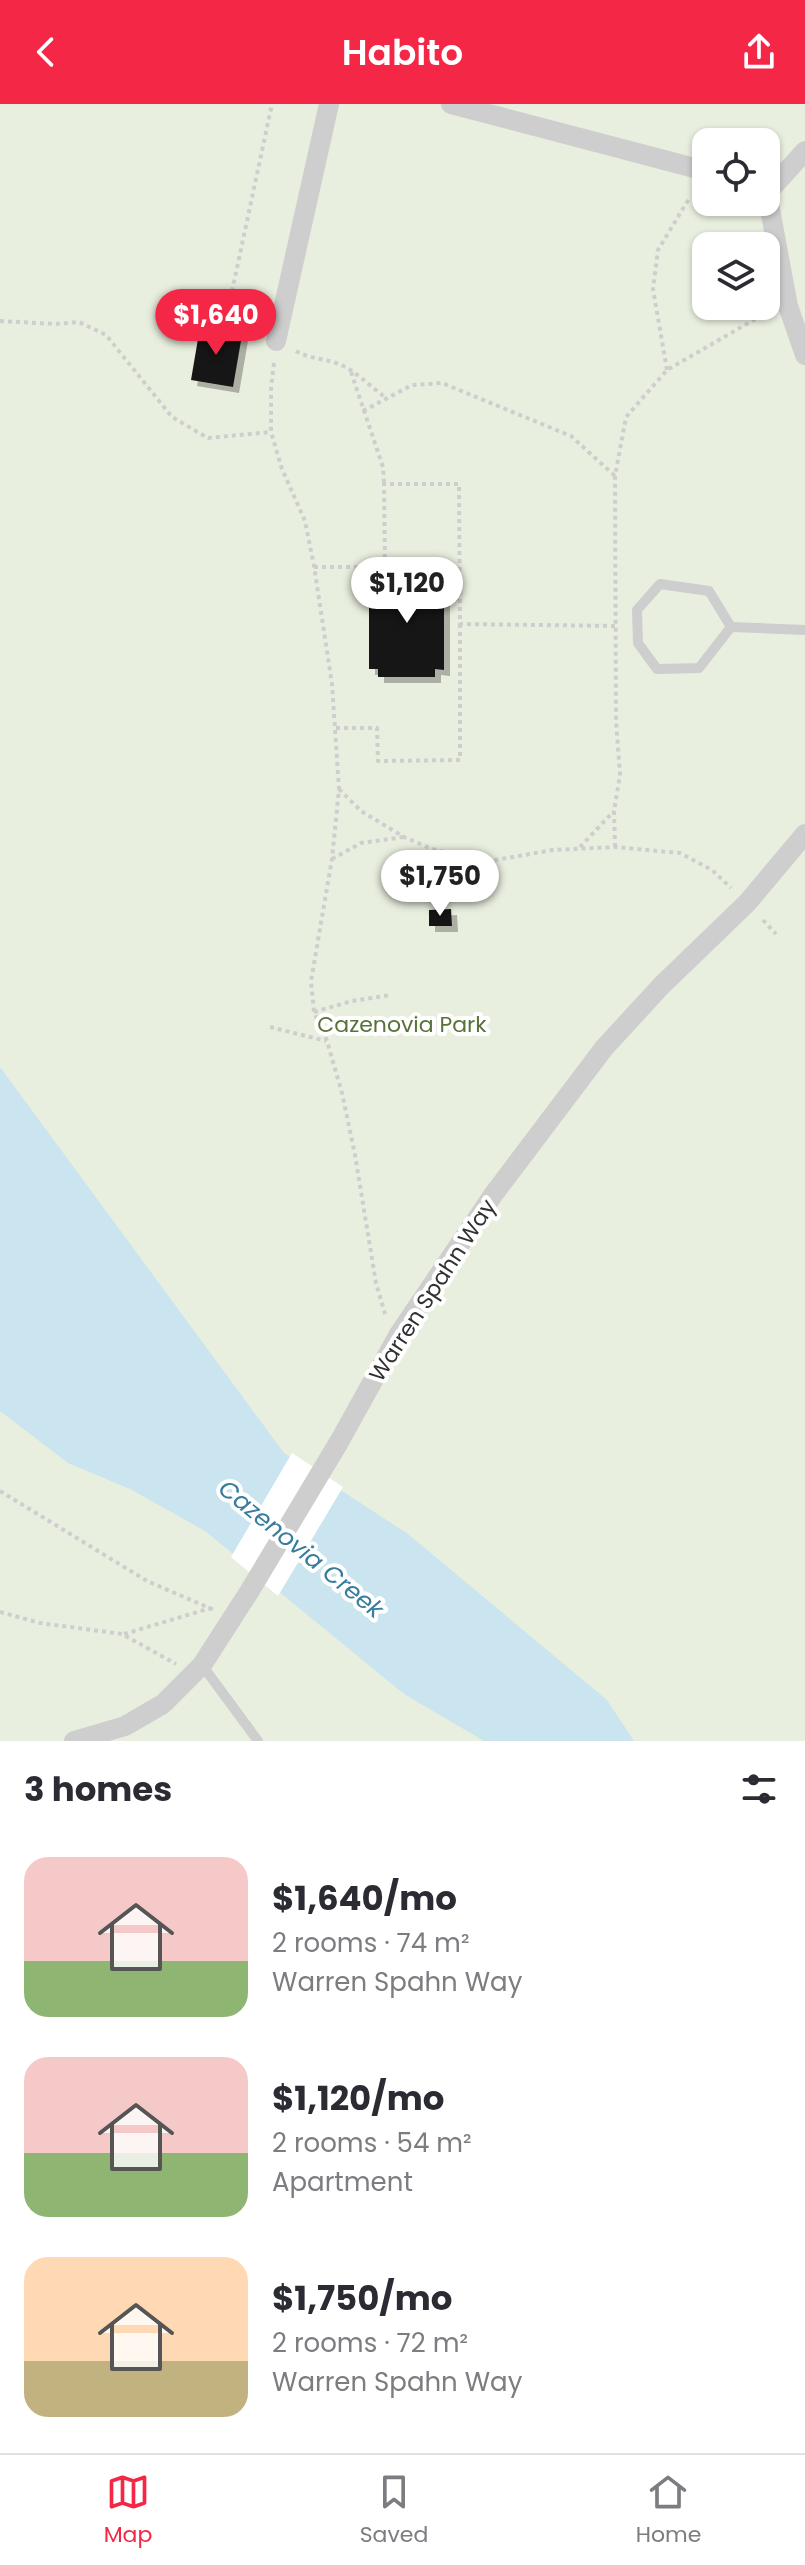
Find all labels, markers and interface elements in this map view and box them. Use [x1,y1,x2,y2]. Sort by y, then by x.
text: Habito [342,27,463,78]
icon: back [24,30,68,74]
icon: share [737,30,781,74]
map controls [692,128,780,320]
button: locate [692,128,780,216]
button: layers [692,232,780,320]
pin: $1,640 [151,289,281,357]
text: $1,640 [173,297,259,333]
pin: $1,120 [342,557,472,625]
text: $1,120 [369,565,445,601]
pin: $1,750 [375,850,505,918]
text: $1,750 [399,858,481,894]
park label: Cazenovia Park [317,1009,487,1040]
street label: Warren Spahn Way [362,1193,503,1388]
water label: Cazenovia Creek [212,1472,392,1627]
text: 3 homes [24,1765,172,1813]
icon: filters [737,1767,781,1811]
text: $1,640/mo [272,1874,457,1922]
icon: home [88,1889,184,1985]
text: 2 rooms · 74 m² [272,1925,469,1961]
text: Warren Spahn Way [272,1964,522,2000]
text: $1,120/mo [272,2074,444,2122]
icon: home [88,2089,184,2185]
text: 2 rooms · 54 m² [272,2125,472,2161]
text: Apartment [272,2164,413,2200]
text: $1,750/mo [272,2274,452,2322]
icon: home [88,2289,184,2385]
text: 2 rooms · 72 m² [272,2325,468,2361]
text: Warren Spahn Way [272,2364,522,2400]
tab: Map [104,2470,152,2551]
tab: Saved [360,2470,428,2551]
tab: Home [636,2470,701,2551]

